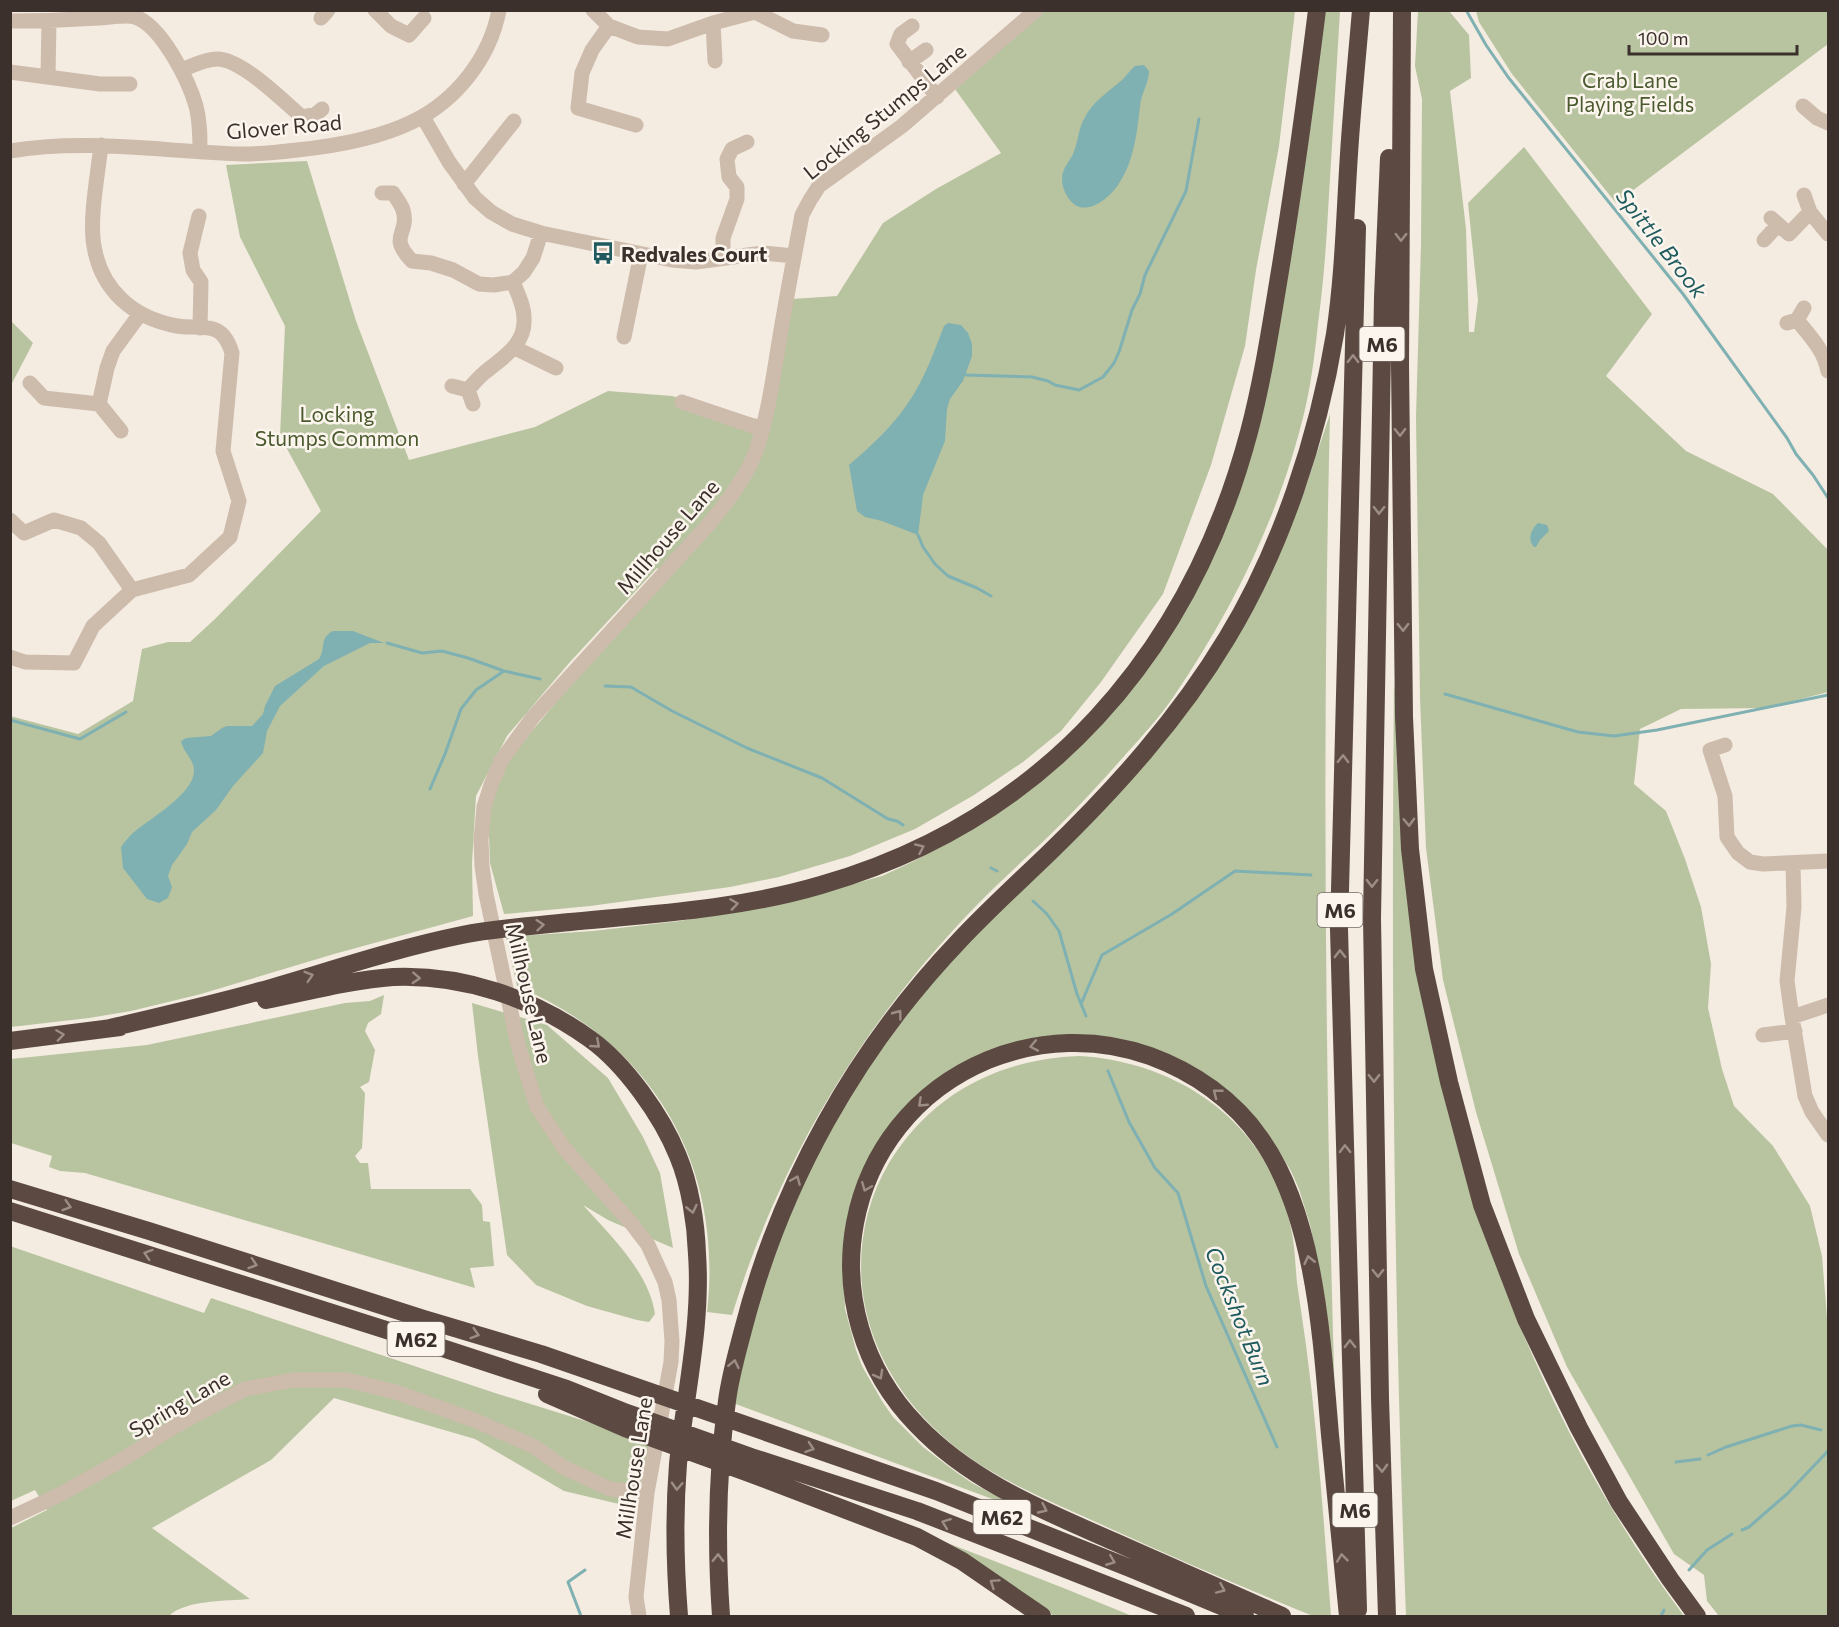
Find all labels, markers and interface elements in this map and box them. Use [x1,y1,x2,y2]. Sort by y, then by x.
scale bar [1629,18,1797,56]
text: 100 m [1638,27,1688,49]
street label: Locking Stumps Lane [798,38,970,184]
park label: Crab Lane Playing Fields [1566,67,1694,116]
street label: Glover Road [225,108,343,144]
water label: Spittle Brook [1611,183,1714,304]
one-way arrow [1394,232,1407,241]
bus stop icon: Redvales Court [590,240,616,266]
place label: Redvales Court [621,241,767,266]
road number: M6 [1360,327,1404,361]
one-way arrow [1346,354,1359,363]
park label: Locking Stumps Common [255,401,419,450]
one-way arrow [1394,427,1407,436]
street label: Millhouse Lane [611,474,723,598]
one-way arrow [1373,505,1385,514]
one-way arrow [1397,622,1409,631]
one-way arrow [1337,755,1350,764]
one-way arrow [1402,817,1415,826]
one-way arrow [913,843,924,855]
one-way arrow [1366,879,1378,888]
road number: M6 [1318,893,1362,927]
one-way arrow [729,898,738,911]
one-way arrow [535,919,544,932]
street label: Millhouse Lane [502,920,558,1066]
one-way arrow [1334,950,1346,959]
one-way arrow [303,971,314,983]
one-way arrow [412,972,421,985]
one-way arrow [891,1010,902,1021]
one-way arrow [56,1029,65,1042]
one-way arrow [589,1037,600,1048]
one-way arrow [1029,1039,1039,1052]
one-way arrow [1368,1074,1380,1083]
one-way arrow [1213,1090,1224,1101]
one-way arrow [918,1095,929,1106]
one-way arrow [1339,1145,1352,1154]
one-way arrow [789,1175,801,1186]
one-way arrow [861,1180,873,1191]
one-way arrow [61,1199,71,1211]
one-way arrow [685,1204,698,1214]
water label: Cockshot Burn [1200,1243,1280,1389]
one-way arrow [143,1249,154,1261]
one-way arrow [1303,1255,1316,1265]
one-way arrow [247,1257,258,1269]
one-way arrow [1371,1269,1384,1278]
road number: M62 [388,1322,444,1356]
one-way arrow [469,1327,480,1339]
one-way arrow [1344,1340,1357,1349]
one-way arrow [727,1360,740,1370]
street label: Spring Lane [124,1364,234,1442]
one-way arrow [872,1369,883,1379]
street label: Millhouse Lane [609,1395,657,1541]
one-way arrow [804,1440,815,1453]
one-way arrow [1376,1464,1388,1473]
one-way arrow [671,1482,684,1491]
road number: M6 [1332,1493,1378,1527]
road number: M62 [974,1500,1030,1534]
one-way arrow [1036,1502,1047,1514]
one-way arrow [942,1517,952,1530]
one-way arrow [712,1554,724,1563]
one-way arrow [1104,1554,1115,1566]
one-way arrow [1336,1554,1349,1563]
one-way arrow [990,1579,1001,1590]
one-way arrow [1214,1581,1225,1593]

